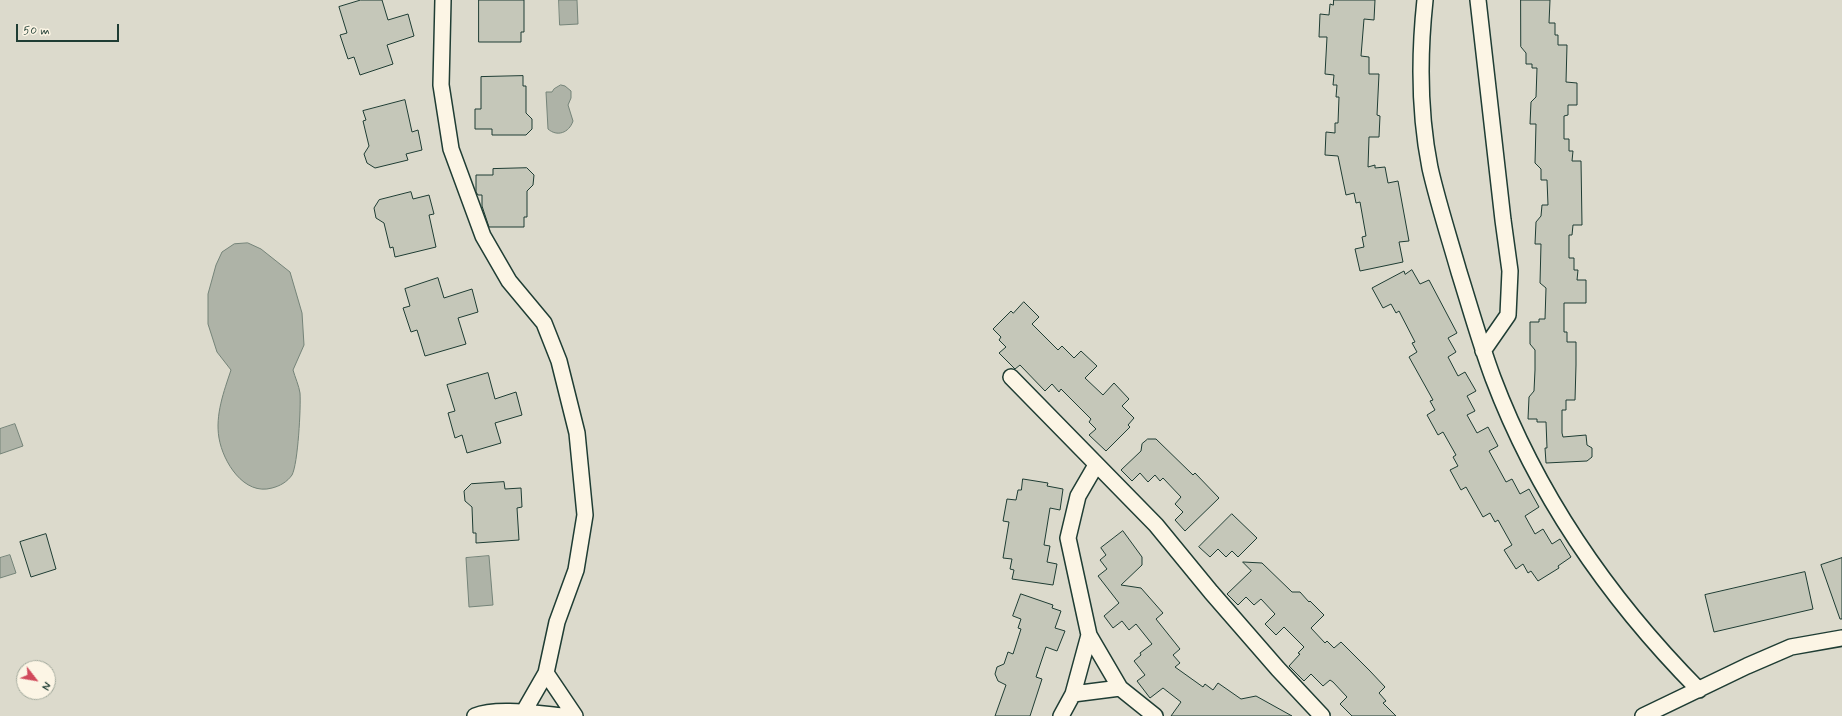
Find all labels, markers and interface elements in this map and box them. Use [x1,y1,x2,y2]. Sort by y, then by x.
scale bar [18,16,121,42]
text: 50 m [23,23,50,39]
north arrow [16,660,56,700]
text: N [38,679,53,692]

